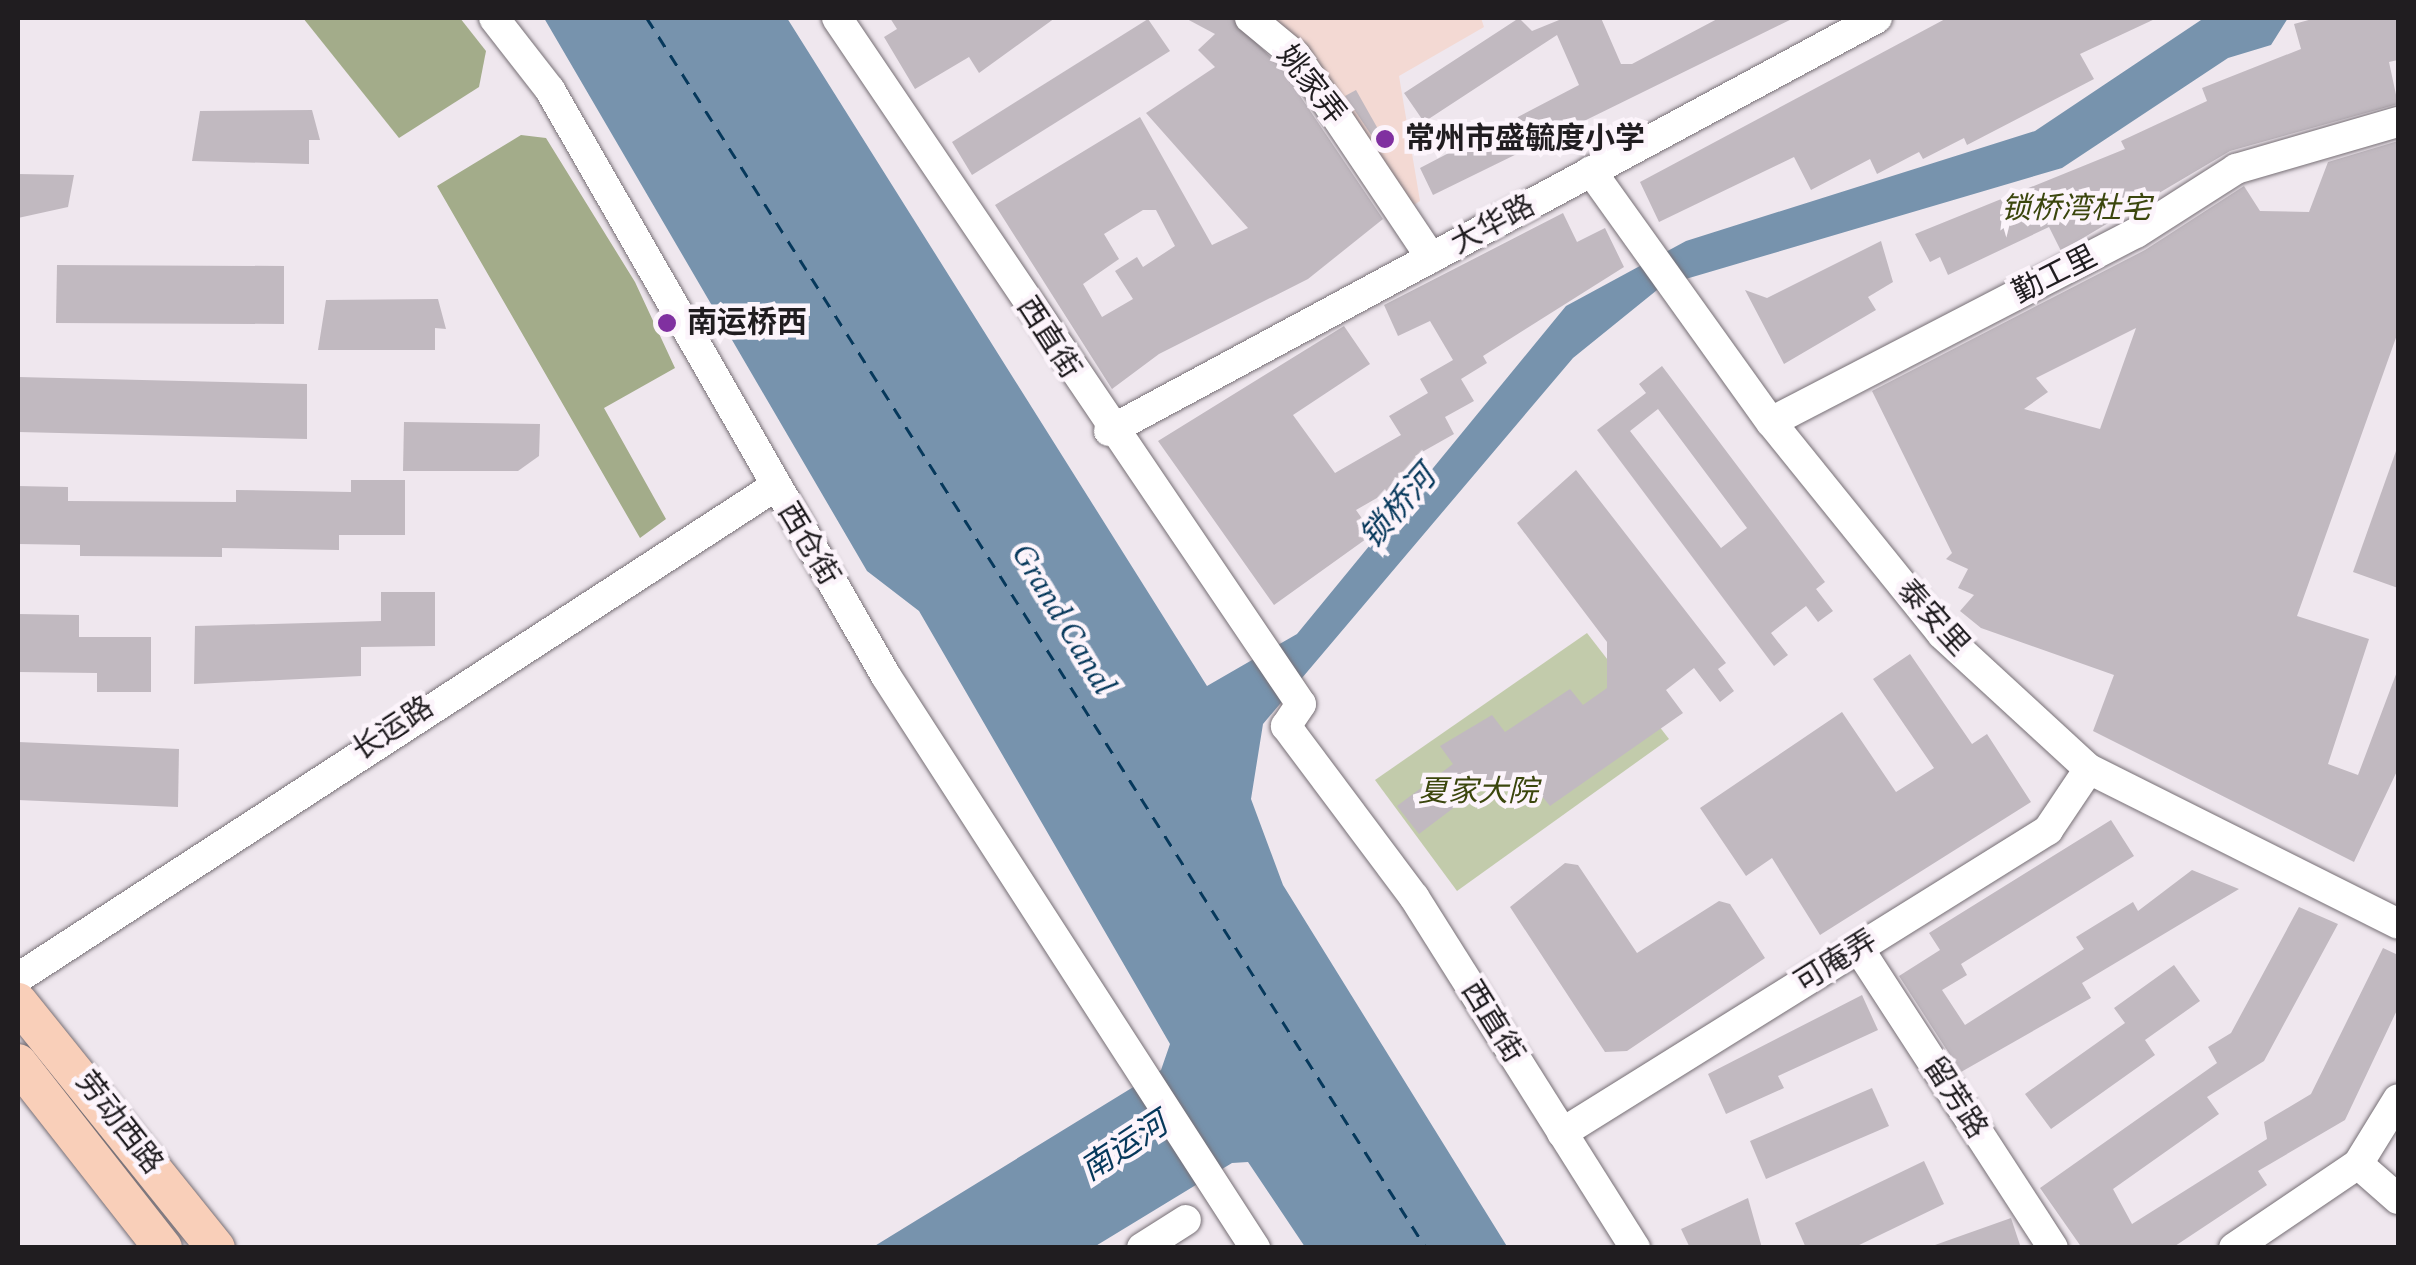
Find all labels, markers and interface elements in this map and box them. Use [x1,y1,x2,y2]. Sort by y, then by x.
street label: 姚家弄 [1269,38,1353,132]
place label: 常州市盛毓度小学 [1405,121,1645,157]
marker: 常州市盛毓度小学 [1374,128,1396,150]
street label: 大华路 [1445,188,1541,262]
park label: 锁桥湾杜宅 [2001,191,2151,227]
street label: 勤工里 [2007,239,2103,311]
street label: 西直街 [1008,290,1088,386]
place label: 南运桥西 [687,305,807,341]
marker: 南运桥西 [656,312,678,334]
water label: 锁桥河 [1353,459,1445,557]
street label: 西仓街 [769,496,847,592]
water label: Grand Canal [1002,537,1122,703]
street label: 泰安里 [1890,573,1976,663]
street label: 长运路 [345,689,441,769]
park label: 夏家大院 [1418,774,1538,810]
street label: 可庵弄 [1788,923,1884,1001]
street label: 西直街 [1453,974,1531,1070]
street label: 留芳路 [1915,1050,1995,1146]
street label: 劳动西路 [68,1065,170,1181]
water label: 南运河 [1074,1106,1176,1190]

